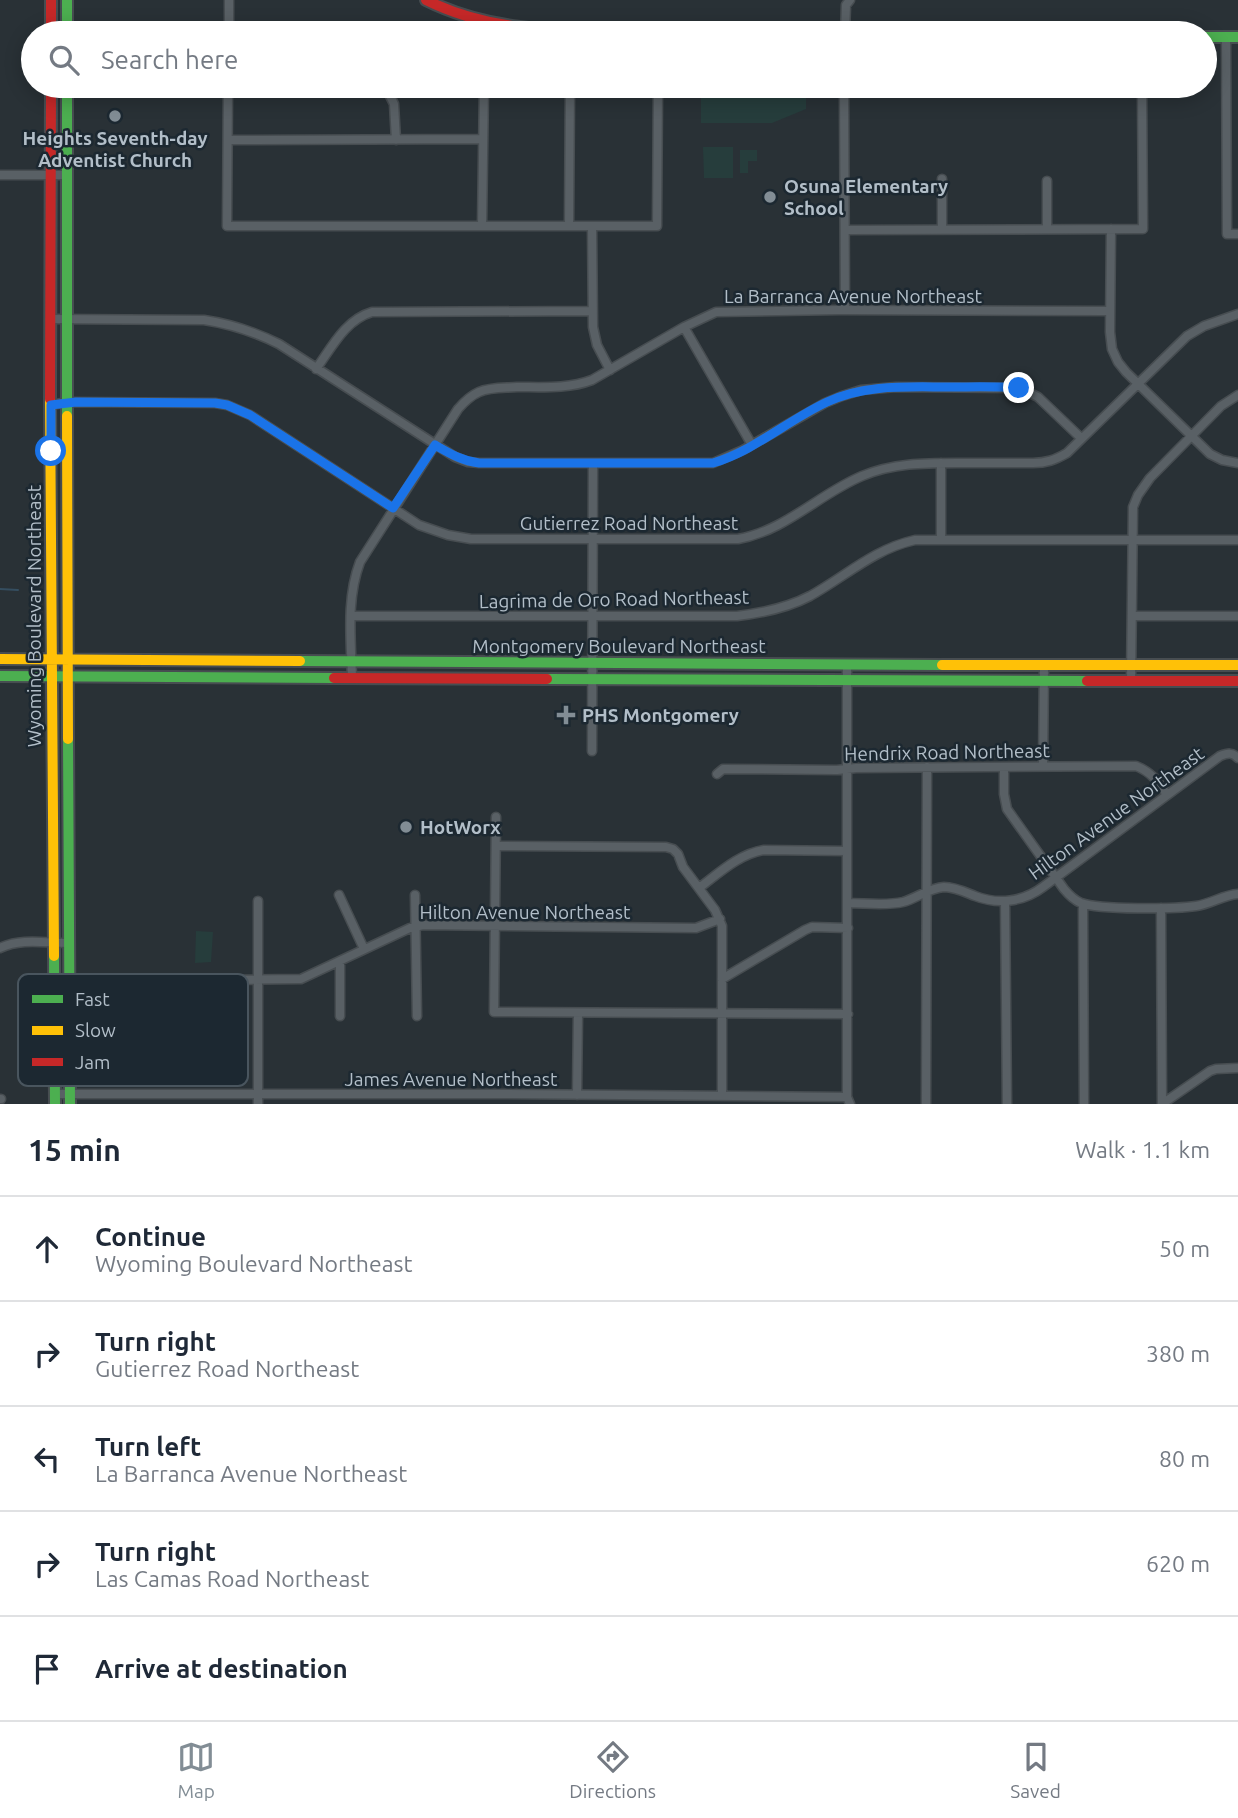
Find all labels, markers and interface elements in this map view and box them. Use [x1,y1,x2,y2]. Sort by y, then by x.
search box [21,21,1217,98]
icon: search [45,41,83,79]
text: Search here [101,45,238,74]
marker: Heights Seventh-day Adventist Church [107,108,123,124]
place label: Heights Seventh-day Adventist Church [22,127,208,171]
place label: Osuna Elementary School [784,175,948,219]
marker: Osuna Elementary School [762,189,778,205]
street label: La Barranca Avenue Northeast [724,285,983,307]
route end [1003,372,1034,403]
route start [35,435,66,466]
street label: Wyoming Boulevard Northeast [23,484,45,747]
street label: Gutierrez Road Northeast [520,512,739,534]
street label: Lagrima de Oro Road Northeast [479,586,750,612]
street label: Montgomery Boulevard Northeast [472,635,766,657]
place label: PHS Montgomery [582,704,739,726]
marker: PHS Montgomery [556,705,576,725]
street label: Hendrix Road Northeast [844,739,1051,765]
street label: Hilton Avenue Northeast [1024,742,1208,884]
place label: HotWorx [420,816,501,838]
marker: HotWorx [398,819,414,835]
street label: Hilton Avenue Northeast [419,901,631,923]
legend [18,974,248,1086]
text: Fast [75,988,110,1010]
text: Slow [75,1019,116,1041]
text: Jam [75,1051,111,1073]
street label: James Avenue Northeast [344,1068,558,1090]
text: 15 min [28,1133,121,1167]
text: Walk · 1.1 km [1075,1137,1210,1162]
text: Continue [95,1222,206,1251]
icon: ahead [28,1230,66,1268]
text: 50 m [1159,1236,1210,1261]
text: Wyoming Boulevard Northeast [95,1251,413,1276]
text: Turn right [95,1327,216,1356]
icon: right [28,1335,66,1373]
text: 380 m [1146,1341,1210,1366]
text: Gutierrez Road Northeast [95,1356,359,1381]
text: Turn left [95,1432,201,1461]
icon: left [28,1440,66,1478]
text: 80 m [1159,1446,1210,1471]
text: La Barranca Avenue Northeast [95,1461,407,1486]
text: Turn right [95,1537,216,1566]
icon: right [28,1545,66,1583]
text: 620 m [1146,1551,1210,1576]
text: Las Camas Road Northeast [95,1566,369,1591]
icon: arrive [28,1650,66,1688]
text: Arrive at destination [95,1654,348,1683]
tab: Map [177,1738,215,1802]
tab: Directions [569,1738,656,1802]
tab: Saved [1010,1738,1061,1802]

